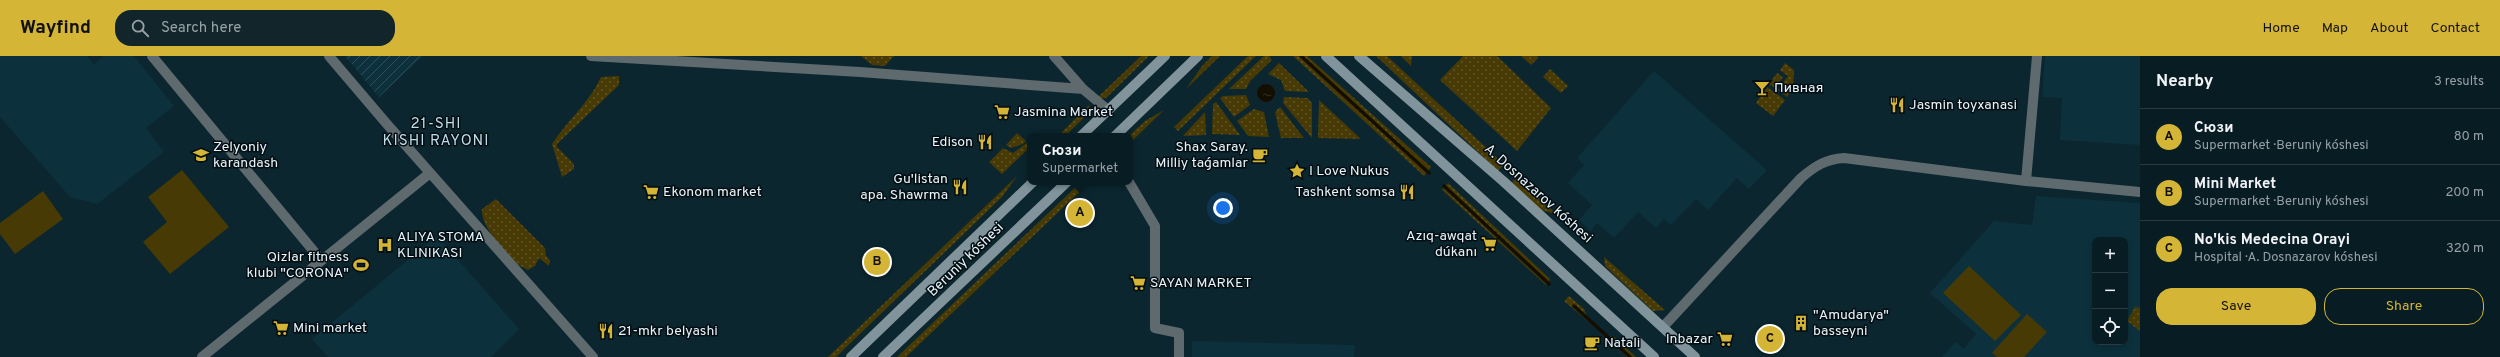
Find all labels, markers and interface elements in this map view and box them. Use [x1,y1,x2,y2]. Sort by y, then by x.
search box [115,10,395,46]
text: Wayfind [20,16,91,40]
icon: search [129,17,151,39]
text: Search here [161,19,241,38]
text: Home [2263,20,2300,37]
text: Map [2322,20,2348,37]
text: About [2370,20,2409,37]
text: Contact [2431,20,2480,37]
text: Nearby [2156,71,2213,93]
text: 3 results [2434,74,2484,90]
bar icon: Пивная [1753,79,1771,97]
place label: Пивная [1774,80,1823,97]
restaurant icon: Jasmin toyxanasi [1888,96,1906,114]
place label: Jasmin toyxanasi [1909,97,2017,114]
supermarket icon: Jasmina Market [993,103,1011,121]
place label: Jasmina Market [1014,104,1113,121]
district label: 21-SHI KISHI RAYONI [383,115,489,151]
text: Сюзи [2194,119,2234,138]
text: A [2164,129,2174,145]
text: 80 m [2454,129,2484,145]
restaurant icon: Edison [976,133,994,151]
popup [1027,133,1133,185]
place label: Edison [932,134,973,151]
text: Supermarket · Beruniy kóshesi [2194,138,2369,154]
place label: Zelyoniy karandash [213,139,278,172]
place label: Shax Saray. Milliy taǵamlar [1155,139,1249,172]
street label: A. Dosnazarov kóshesi [1480,141,1596,247]
text: Сюзи [1042,142,1081,161]
school or university icon: Zelyoniy karandash [192,146,210,164]
cafe icon: Shax Saray. Milliy taǵamlar [1251,146,1269,164]
text: Supermarket [1042,161,1118,177]
place icon: I Love Nukus [1288,162,1306,180]
place label: I Love Nukus [1309,163,1389,180]
place label: Gu'listan apa. Shawrma [860,171,948,204]
text: Mini Market [2194,175,2276,194]
restaurant icon: Gu'listan apa. Shawrma [951,178,969,196]
supermarket icon: Ekonom market [642,183,660,201]
restaurant icon: Tashkent somsa [1398,183,1416,201]
place label: Ekonom market [663,184,762,201]
place label: Tashkent somsa [1295,184,1395,201]
text: B [2165,185,2173,201]
text: 200 m [2445,185,2484,201]
text: Supermarket · Beruniy kóshesi [2194,194,2369,210]
pin: A [1067,198,1093,228]
your location [1213,198,1233,218]
street label: Beruniy kóshesi [924,219,1008,301]
place label: Azıq-awqat dúkanı [1406,228,1477,261]
place label: ALIYA STOMA KLINIKASI [397,229,484,262]
text: No'kis Medecina Orayi [2194,231,2350,250]
supermarket icon: Azıq-awqat dúkanı [1480,235,1498,253]
hospital icon: ALIYA STOMA KLINIKASI [376,236,394,254]
map controls [2092,237,2128,345]
button: + [2092,237,2128,273]
text: C [2165,241,2173,257]
text: 320 m [2446,241,2484,257]
pin: B [864,247,890,277]
place label: Qizlar fitness klubi "CORONA" [246,249,349,282]
text: Hospital · A. Dosnazarov kóshesi [2194,250,2377,266]
sports icon: Qizlar fitness klubi "CORONA" [352,256,370,274]
button: − [2092,273,2128,309]
supermarket icon: SAYAN MARKET [1129,274,1147,292]
place label: SAYAN MARKET [1150,275,1252,292]
button: Save [2156,288,2316,325]
button: Share [2324,288,2484,325]
place label: "Amudarya" basseyni [1813,307,1889,340]
button: locate [2092,309,2128,345]
building icon: "Amudarya" basseyni [1792,314,1810,332]
supermarket icon: Mini market [272,319,290,337]
place label: Mini market [293,320,367,337]
restaurant icon: 21-mkr belyashi [597,322,615,340]
place label: 21-mkr belyashi [618,323,718,340]
pin: C [1757,324,1783,354]
supermarket icon: Inbazar [1716,330,1734,348]
place label: Inbazar [1666,331,1714,348]
cafe icon: Natali [1583,334,1601,352]
place label: Natali [1604,335,1640,352]

